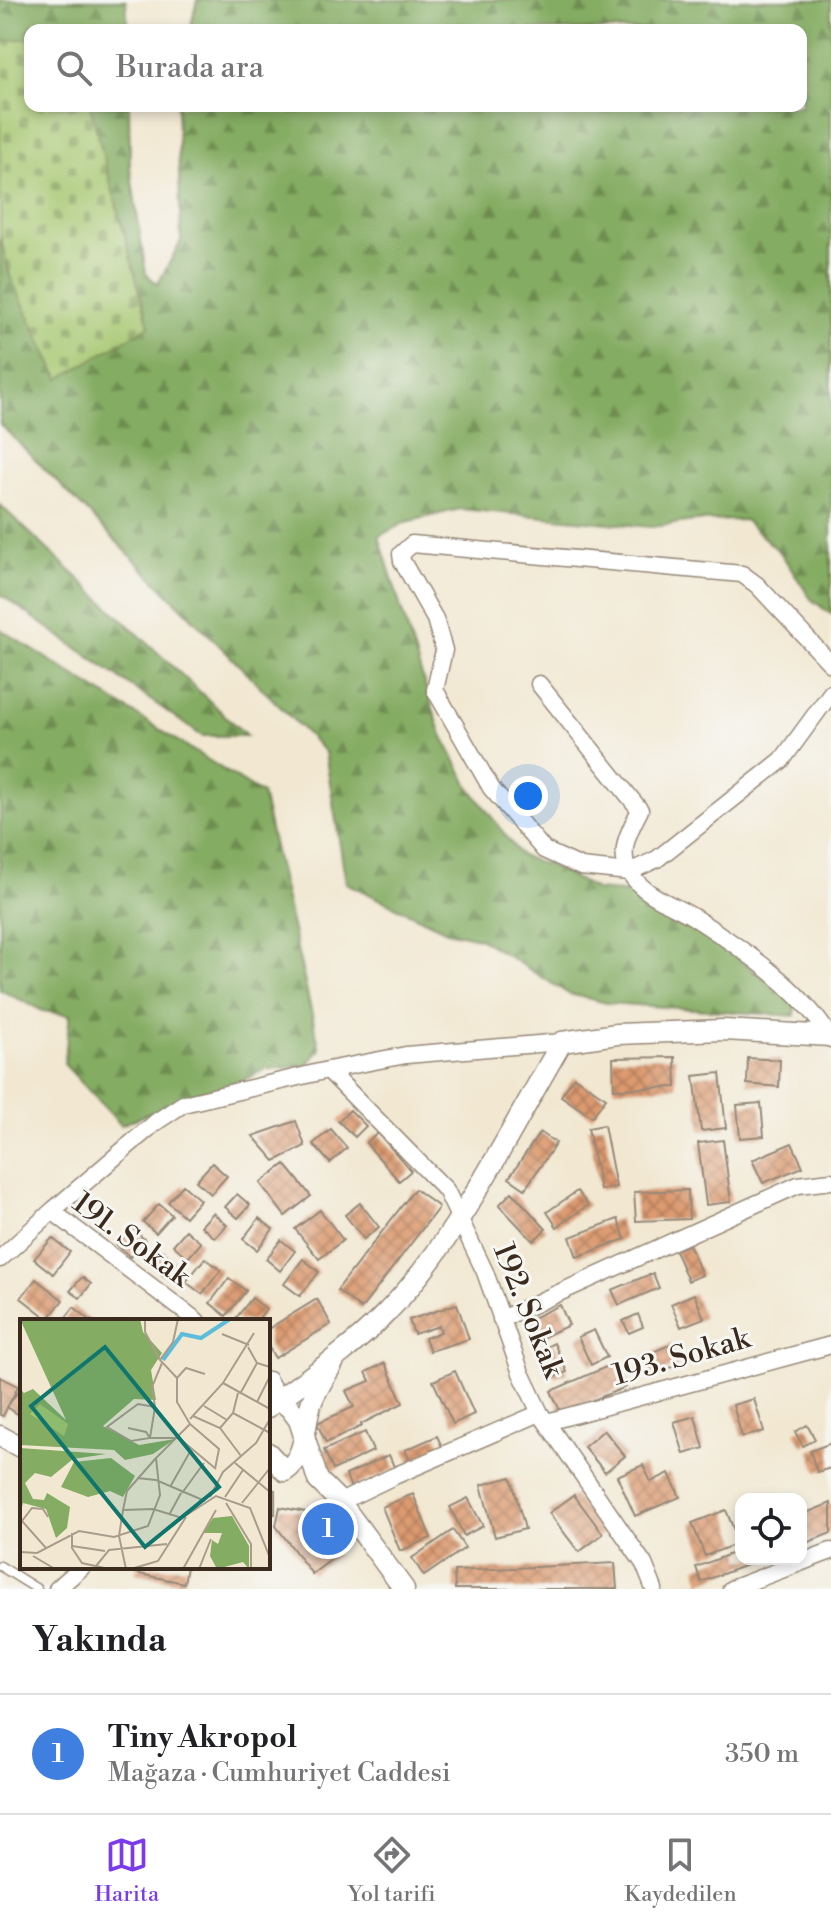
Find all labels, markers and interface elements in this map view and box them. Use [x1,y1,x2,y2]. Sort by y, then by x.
search box [24,24,807,112]
icon: search [52,46,96,90]
text: Burada ara [116,49,264,87]
your location [508,776,548,816]
street label: 191. Sokak [65,1184,199,1296]
street label: 192. Sokak [484,1238,573,1384]
inset map [20,1319,270,1569]
street label: 193. Sokak [608,1319,756,1395]
map controls [735,1493,807,1565]
button: locate [735,1493,807,1565]
pin: 1 [302,1499,354,1559]
text: Yakında [32,1620,166,1662]
text: Tiny Akropol [108,1719,297,1757]
text: 1 [52,1738,64,1770]
text: 350 m [725,1738,799,1770]
text: Mağaza · Cumhuriyet Caddesi [108,1757,451,1789]
tab: Harita [94,1833,159,1908]
tab: Yol tarifi [348,1833,435,1908]
tab: Kaydedilen [624,1833,737,1908]

